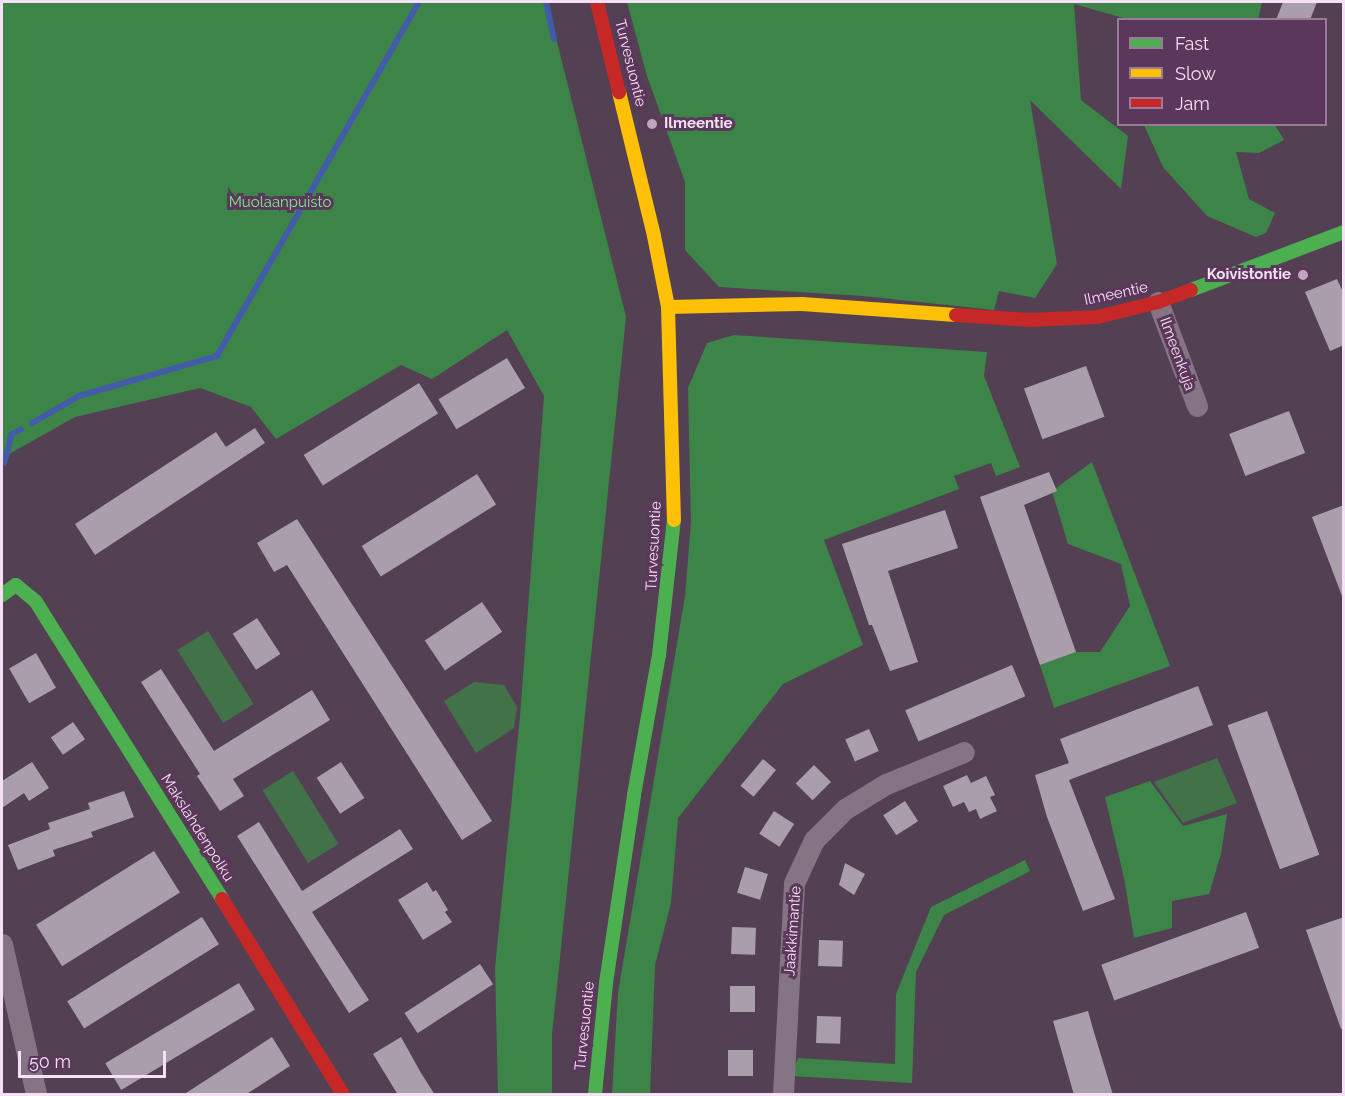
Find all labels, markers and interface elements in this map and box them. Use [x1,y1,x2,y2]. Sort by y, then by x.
street label: Turvesuontie [610,17,650,109]
legend [1117,18,1327,126]
text: Fast [1175,33,1209,54]
text: Slow [1175,63,1216,84]
text: Jam [1175,93,1210,114]
place label: Ilmeentie [664,115,733,133]
marker: Ilmeentie [645,117,659,131]
park label: Muolaanpuisto [229,194,331,212]
place label: Koivistontie [1207,266,1291,284]
marker: Koivistontie [1296,268,1310,282]
street label: Ilmeentie [1082,278,1150,310]
street label: Ilmeenkuja [1155,315,1199,393]
street label: Turvesuontie [643,501,665,591]
street label: Makslahdenpolku [157,771,237,885]
street label: Jaakkimantie [781,885,805,977]
street label: Turvesuontie [571,981,599,1071]
scale bar [21,1039,170,1077]
text: 50 m [29,1051,71,1072]

